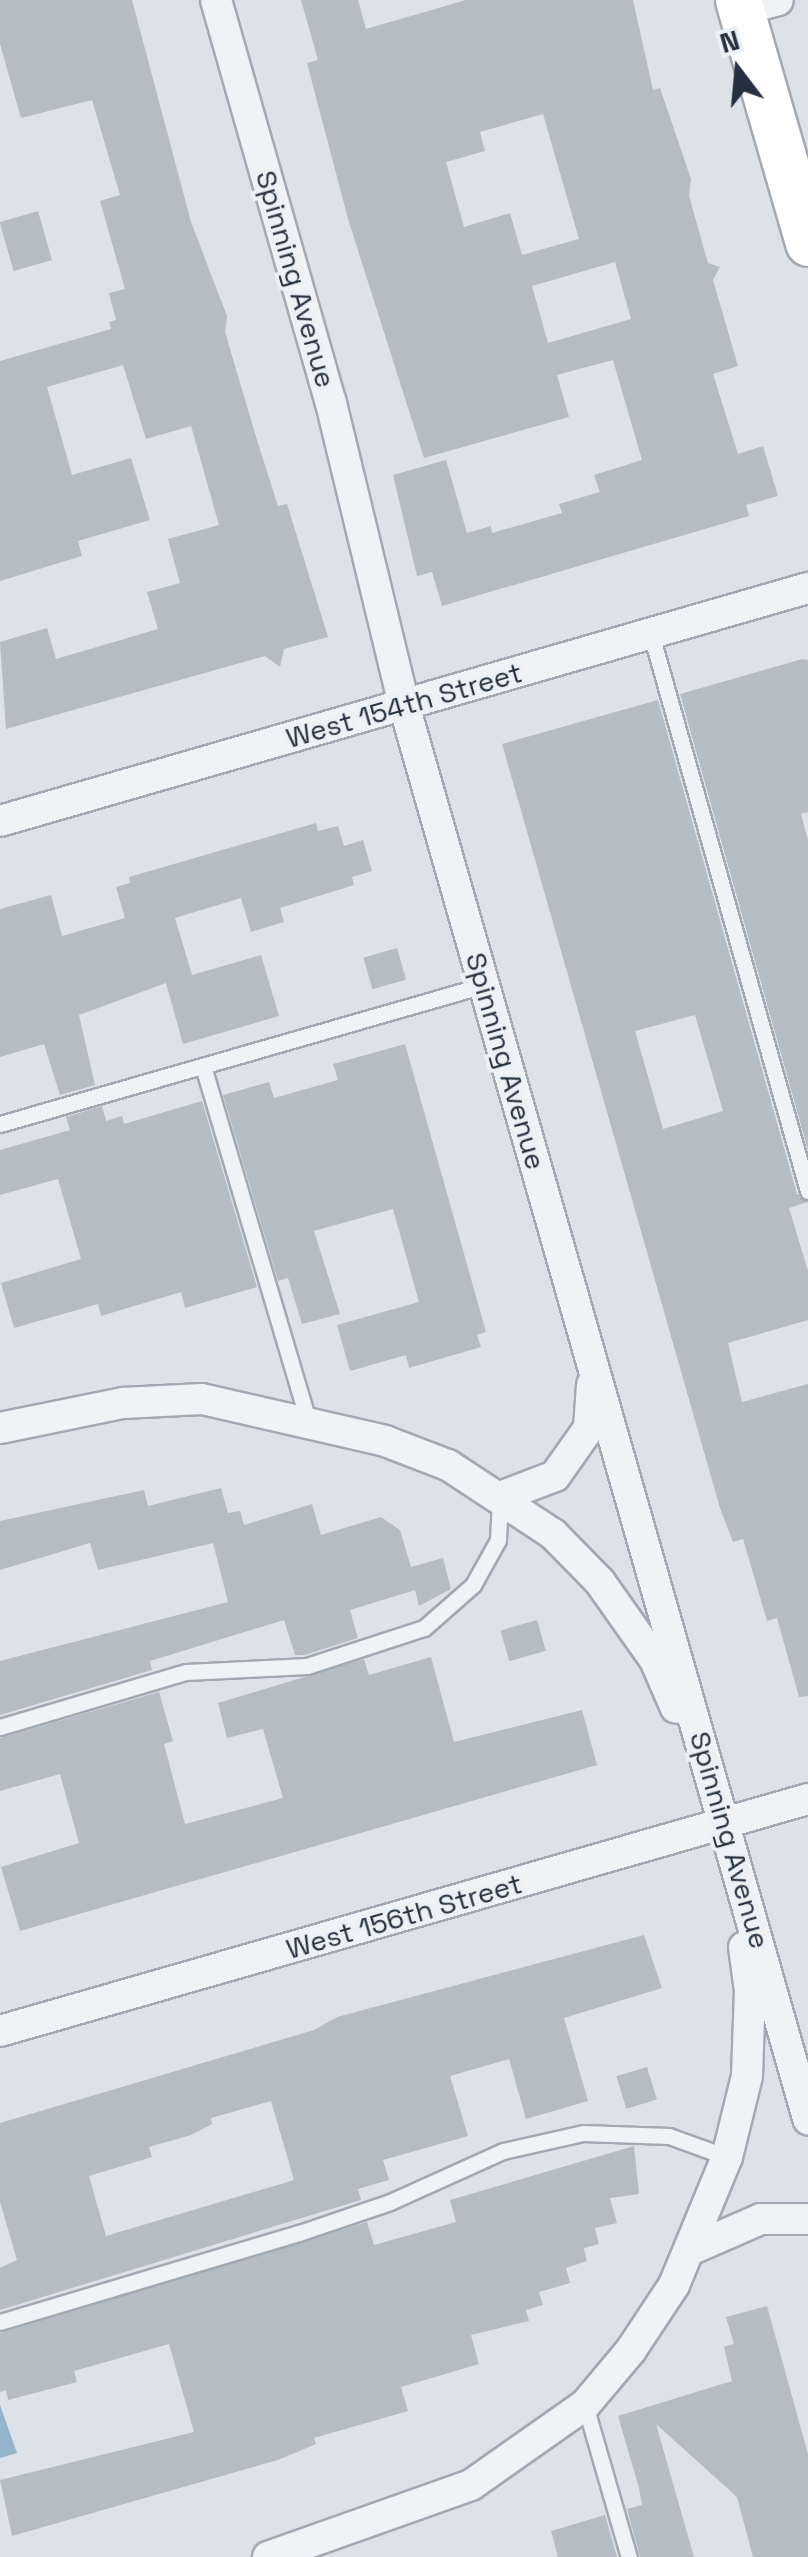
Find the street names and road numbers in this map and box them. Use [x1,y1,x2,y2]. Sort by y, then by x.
street label: Spinning Avenue [249,166,343,392]
street label: West 154th Street [282,655,526,755]
street label: Spinning Avenue [459,948,553,1174]
street label: Spinning Avenue [683,1727,777,1953]
street label: West 156th Street [282,1866,526,1966]

